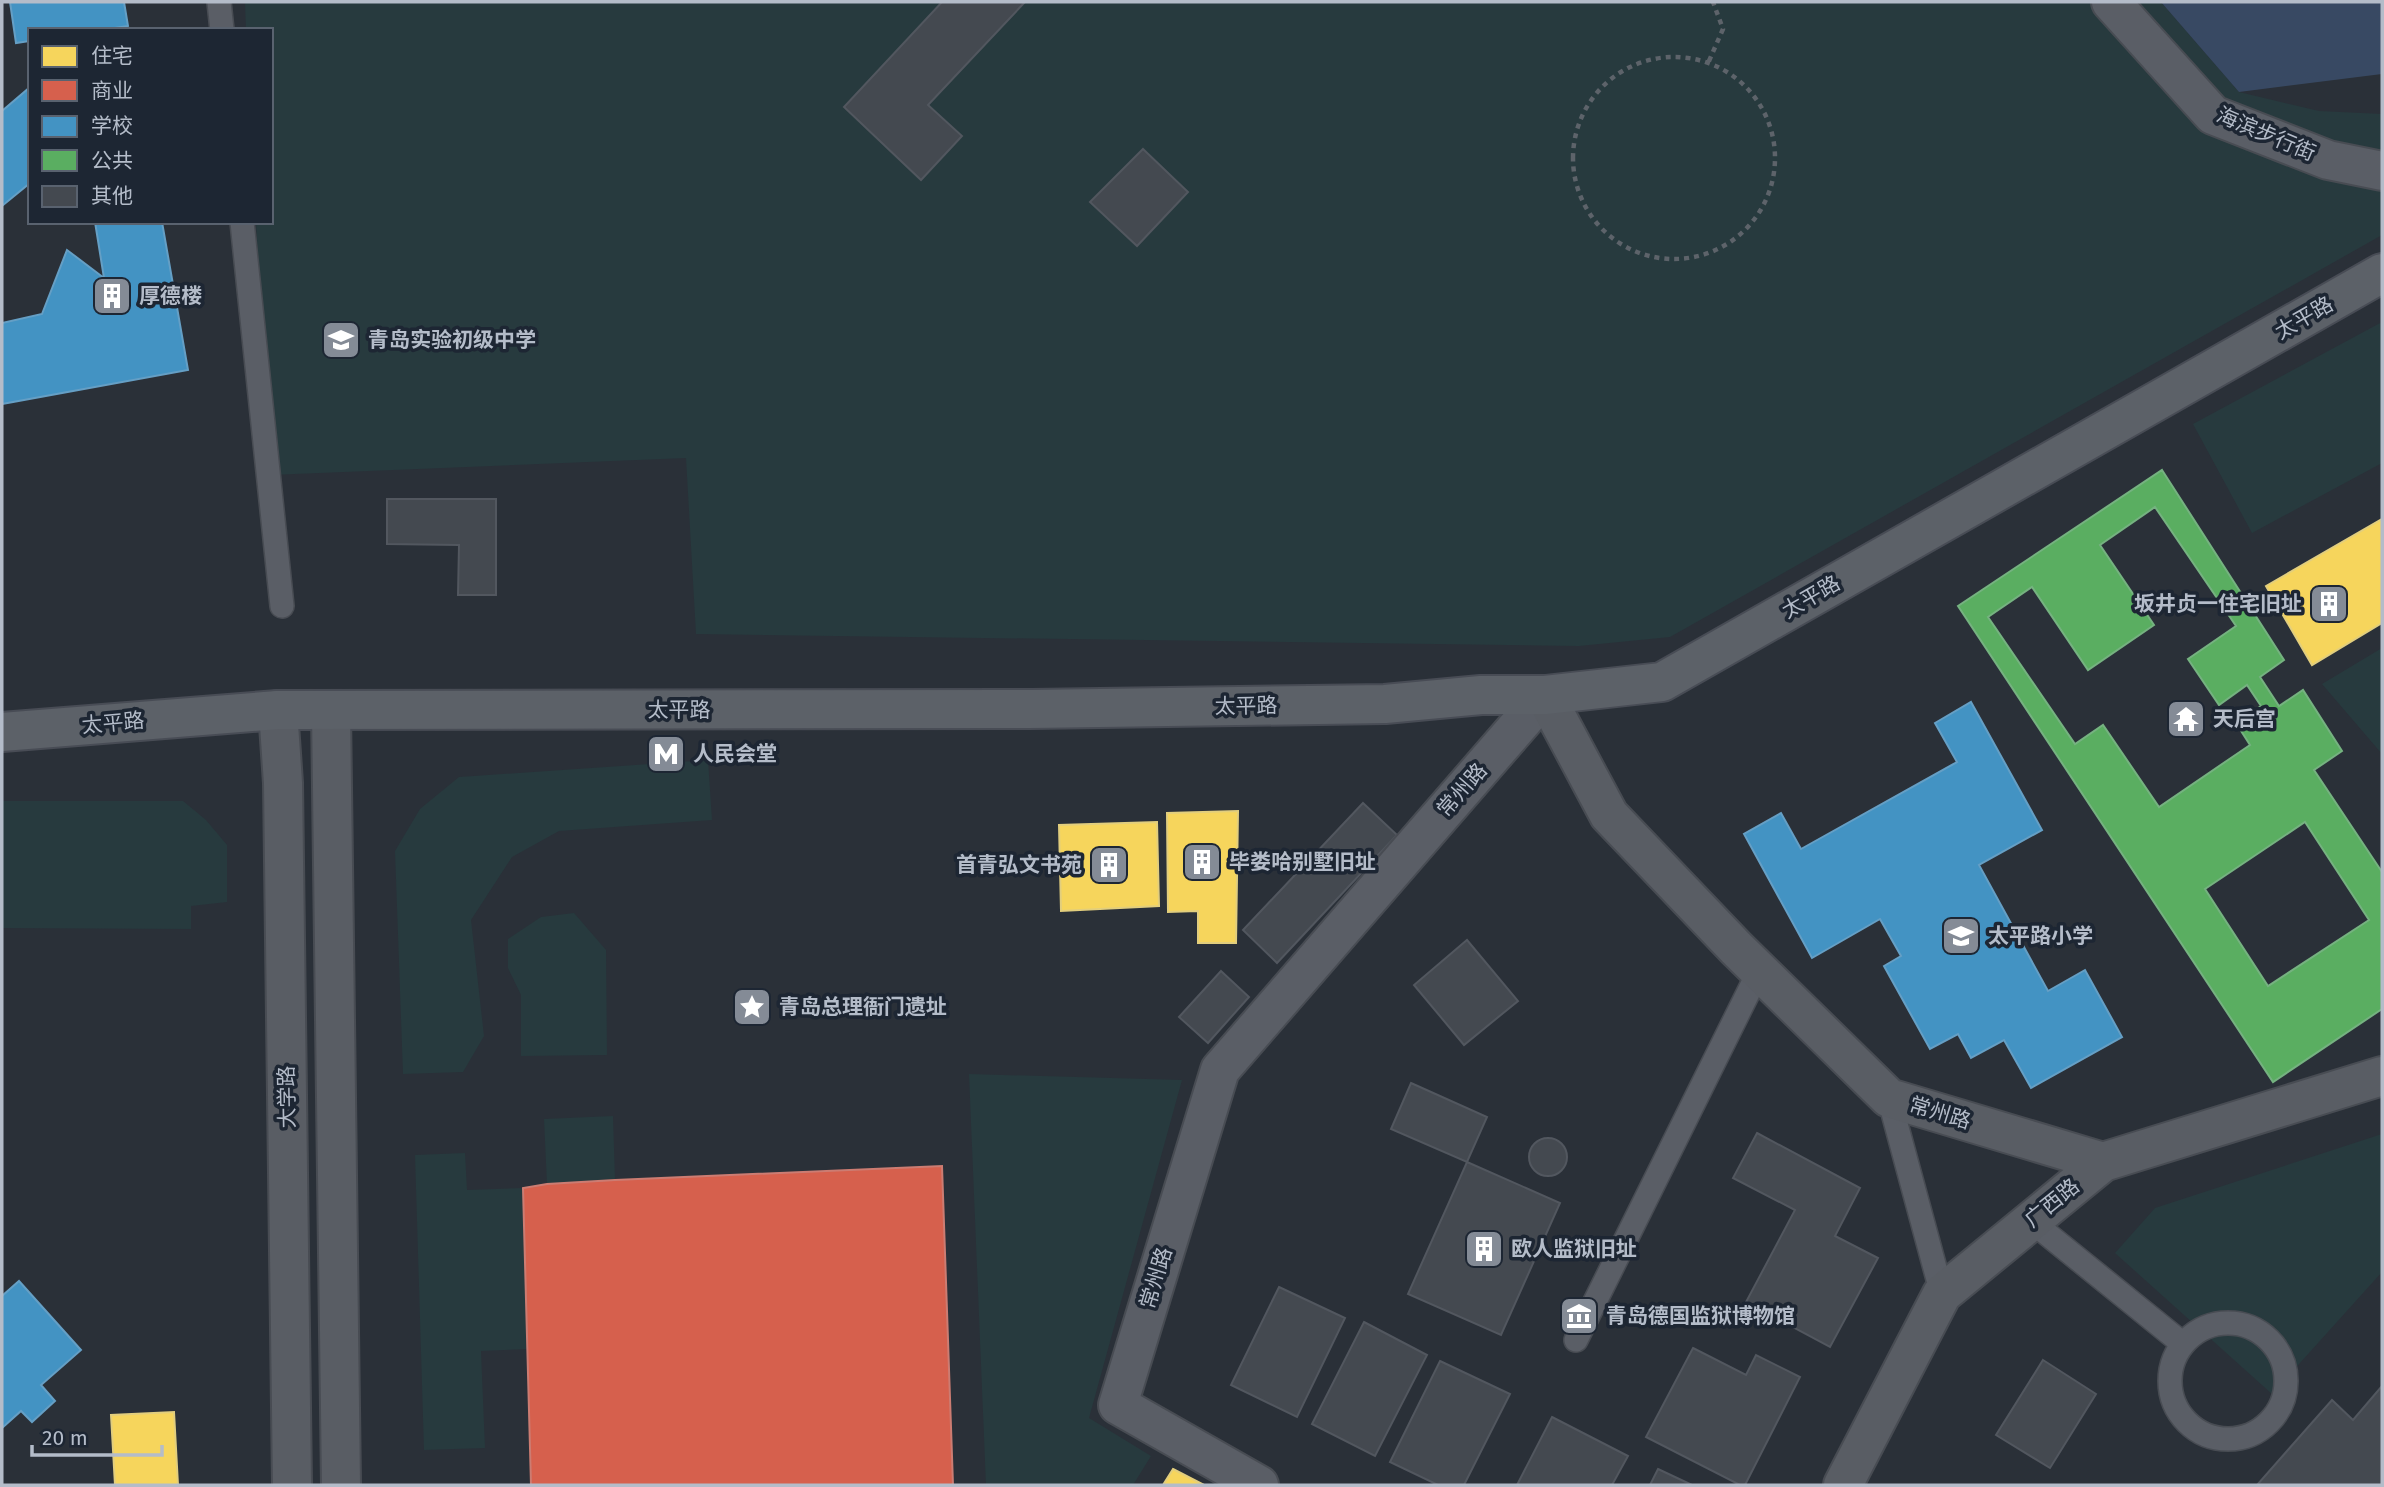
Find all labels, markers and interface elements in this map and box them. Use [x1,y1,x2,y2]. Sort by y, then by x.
legend [28,28,273,224]
text: 住宅 [91,43,133,69]
text: 商业 [91,78,133,104]
street label: 海滨步行街 [2213,102,2319,166]
text: 学校 [91,113,133,139]
text: 公共 [91,148,133,174]
text: 其他 [91,183,133,209]
building icon: 厚德楼 [91,275,133,317]
place label: 厚德楼 [139,283,202,309]
street label: 太平路 [2270,291,2338,345]
school or university icon: 青岛实验初级中学 [320,319,362,361]
place label: 青岛实验初级中学 [368,327,536,353]
street label: 太平路 [1777,570,1845,624]
building icon: 坂井贞一住宅旧址 [2308,583,2350,625]
place label: 坂井贞一住宅旧址 [2134,591,2302,617]
street label: 太平路 [1214,692,1278,720]
street label: 太平路 [648,697,711,723]
temple icon: 天后宫 [2165,698,2207,740]
place label: 天后宫 [2213,706,2276,732]
street label: 太平路 [80,707,146,739]
metro station icon: 人民会堂 [645,733,687,775]
place label: 人民会堂 [693,741,777,767]
street label: 常州路 [1432,758,1492,822]
building icon: 毕娄哈别墅旧址 [1181,841,1223,883]
building icon: 首青弘文书苑 [1088,844,1130,886]
place label: 毕娄哈别墅旧址 [1229,849,1376,875]
place label: 首青弘文书苑 [956,852,1082,878]
school or university icon: 太平路小学 [1940,915,1982,957]
place label: 太平路小学 [1988,923,2093,949]
place icon: 青岛总理衙门遗址 [731,986,773,1028]
place label: 青岛总理衙门遗址 [779,994,947,1020]
street label: 大学路 [273,1065,301,1129]
street label: 常州路 [1906,1091,1974,1135]
street label: 广西路 [2019,1173,2085,1233]
building icon: 欧人监狱旧址 [1463,1228,1505,1270]
place label: 欧人监狱旧址 [1511,1236,1637,1262]
street label: 常州路 [1134,1244,1178,1312]
museum icon: 青岛德国监狱博物馆 [1558,1295,1600,1337]
place label: 青岛德国监狱博物馆 [1606,1303,1795,1329]
scale bar [32,1414,161,1458]
text: 20 m [42,1425,88,1451]

